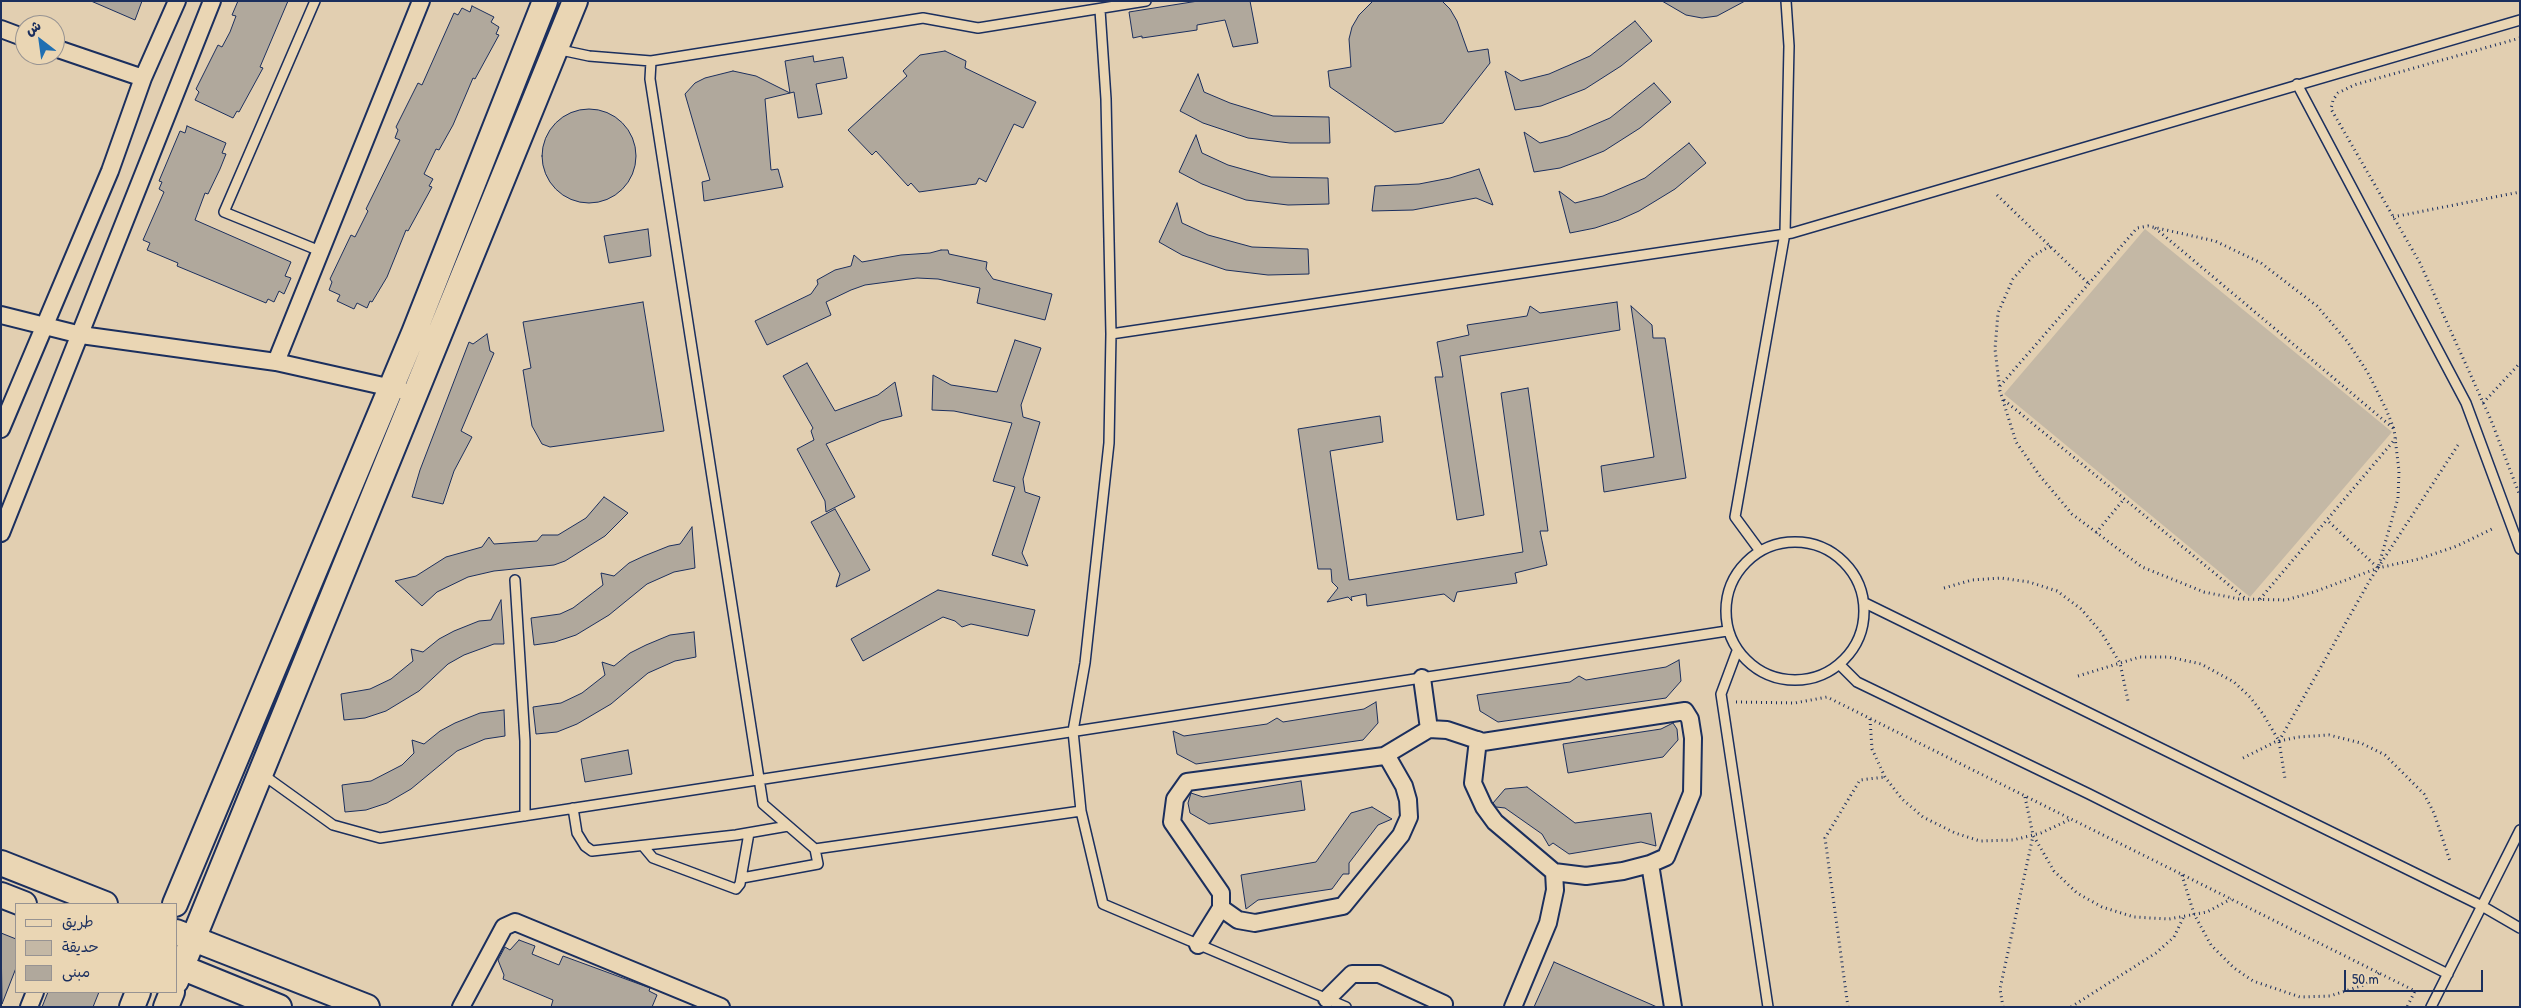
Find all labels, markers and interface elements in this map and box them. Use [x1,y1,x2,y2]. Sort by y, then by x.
north arrow [15,15,65,65]
text: ش [21,15,44,40]
legend [15,903,178,993]
text: طريق [62,911,94,932]
text: حديقة [62,936,99,957]
scale bar [2346,960,2485,992]
text: مبنى [62,961,90,982]
text: 50 m [2352,968,2379,989]

